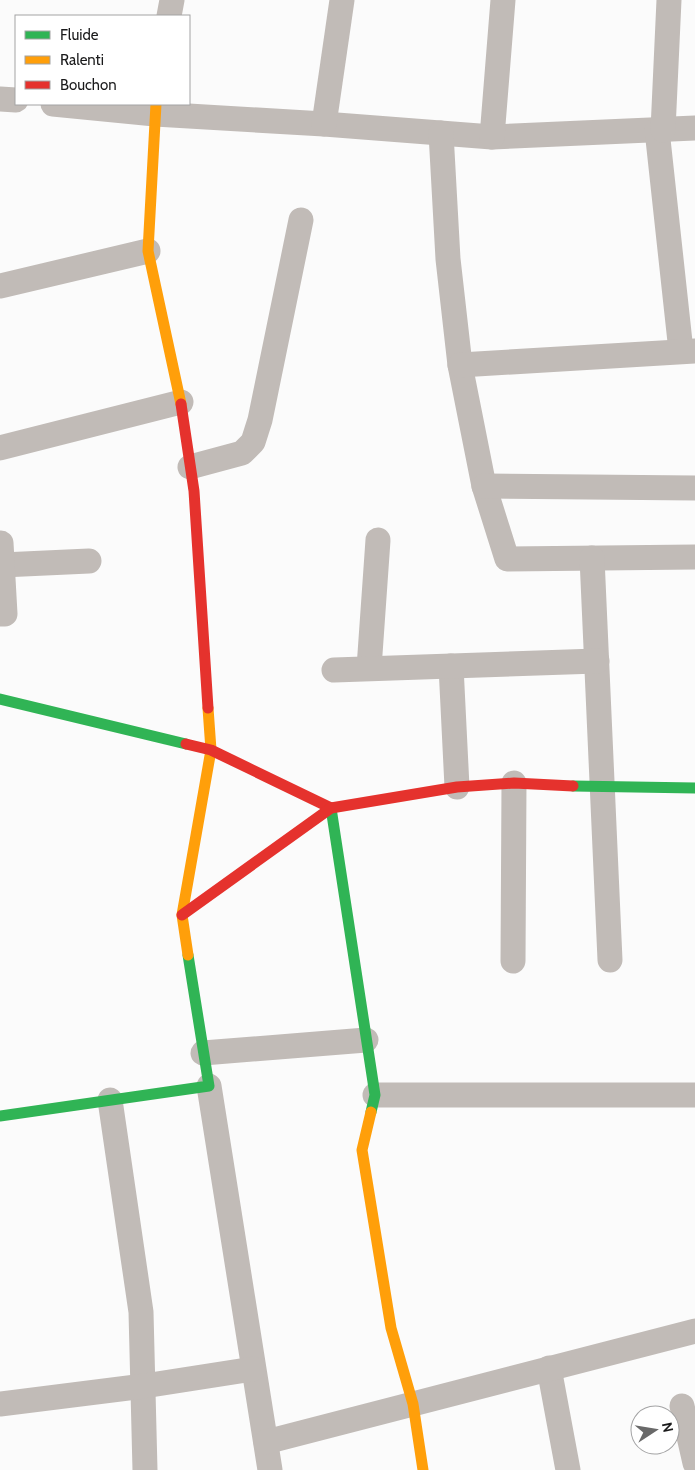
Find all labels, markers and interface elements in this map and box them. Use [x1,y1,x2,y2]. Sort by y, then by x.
legend [15,15,190,105]
text: Fluide [60,26,99,44]
text: Ralenti [60,51,104,69]
text: Bouchon [60,76,117,94]
north arrow [630,1405,680,1455]
text: N [658,1421,678,1434]

